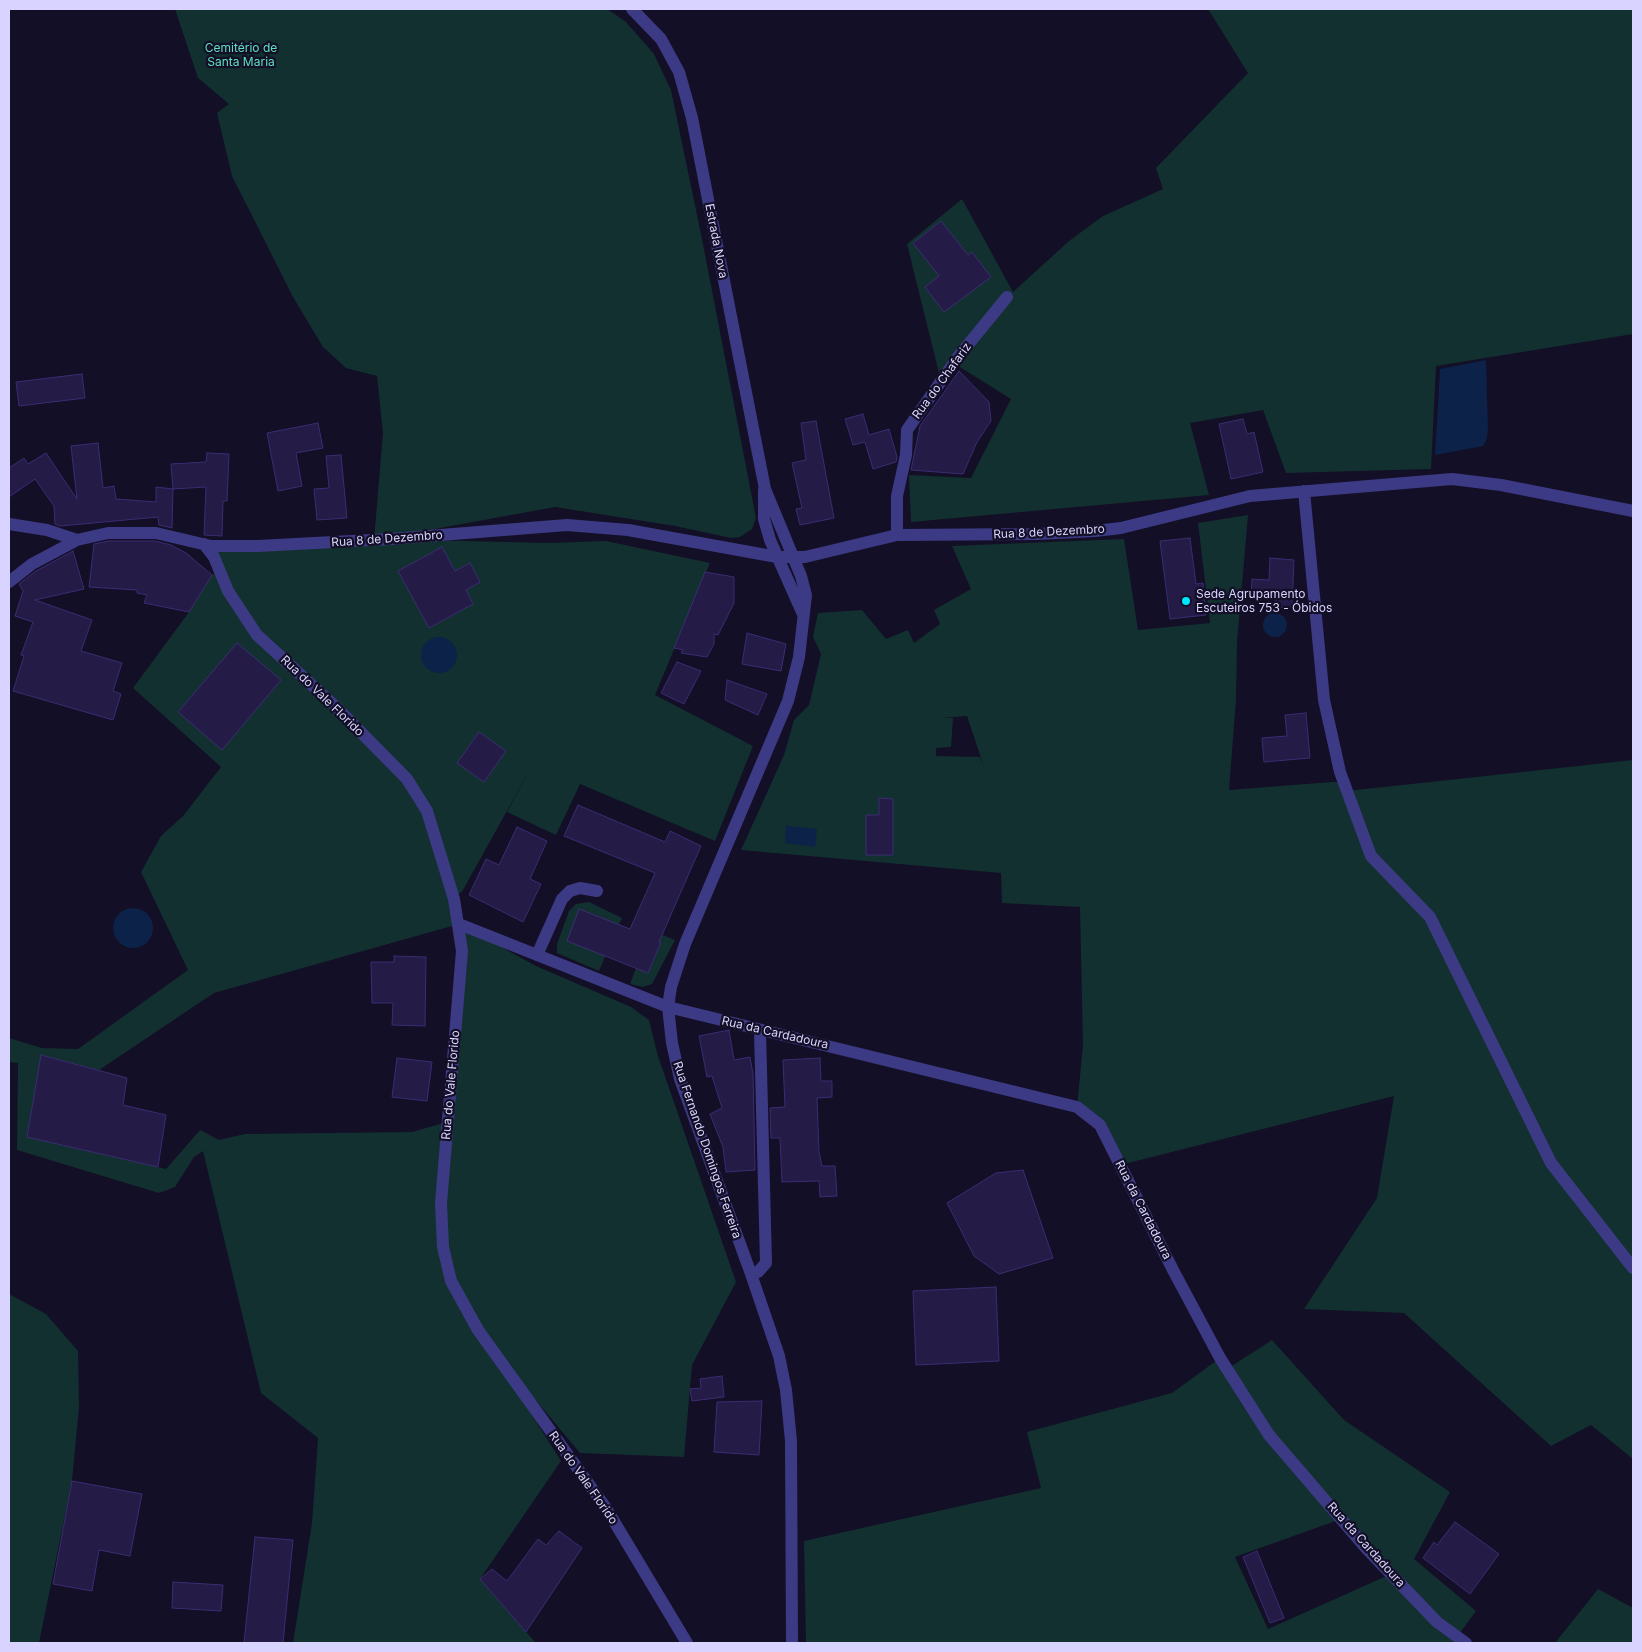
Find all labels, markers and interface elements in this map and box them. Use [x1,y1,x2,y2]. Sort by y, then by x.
park label: Cemitério de Santa Maria [205,41,277,69]
street label: Estrada Nova [702,203,730,279]
street label: Rua do Chafariz [910,340,974,422]
street label: Rua 8 de Dezembro [993,522,1105,542]
street label: Rua 8 de Dezembro [331,528,443,550]
place label: Sede Agrupamento Escuteiros 753 - Óbidos [1196,587,1332,615]
marker: Sede Agrupamento Escuteiros 753 - Óbidos [1180,595,1192,607]
street label: Rua do Vale Florido [277,653,367,739]
street label: Rua da Cardadoura [720,1014,830,1052]
street label: Rua do Vale Florido [439,1030,463,1140]
street label: Rua Fernando Domingos Ferreira [670,1059,744,1241]
street label: Rua da Cardadoura [1112,1158,1174,1262]
street label: Rua do Vale Florido [546,1429,620,1527]
street label: Rua da Cardadoura [1324,1500,1408,1590]

